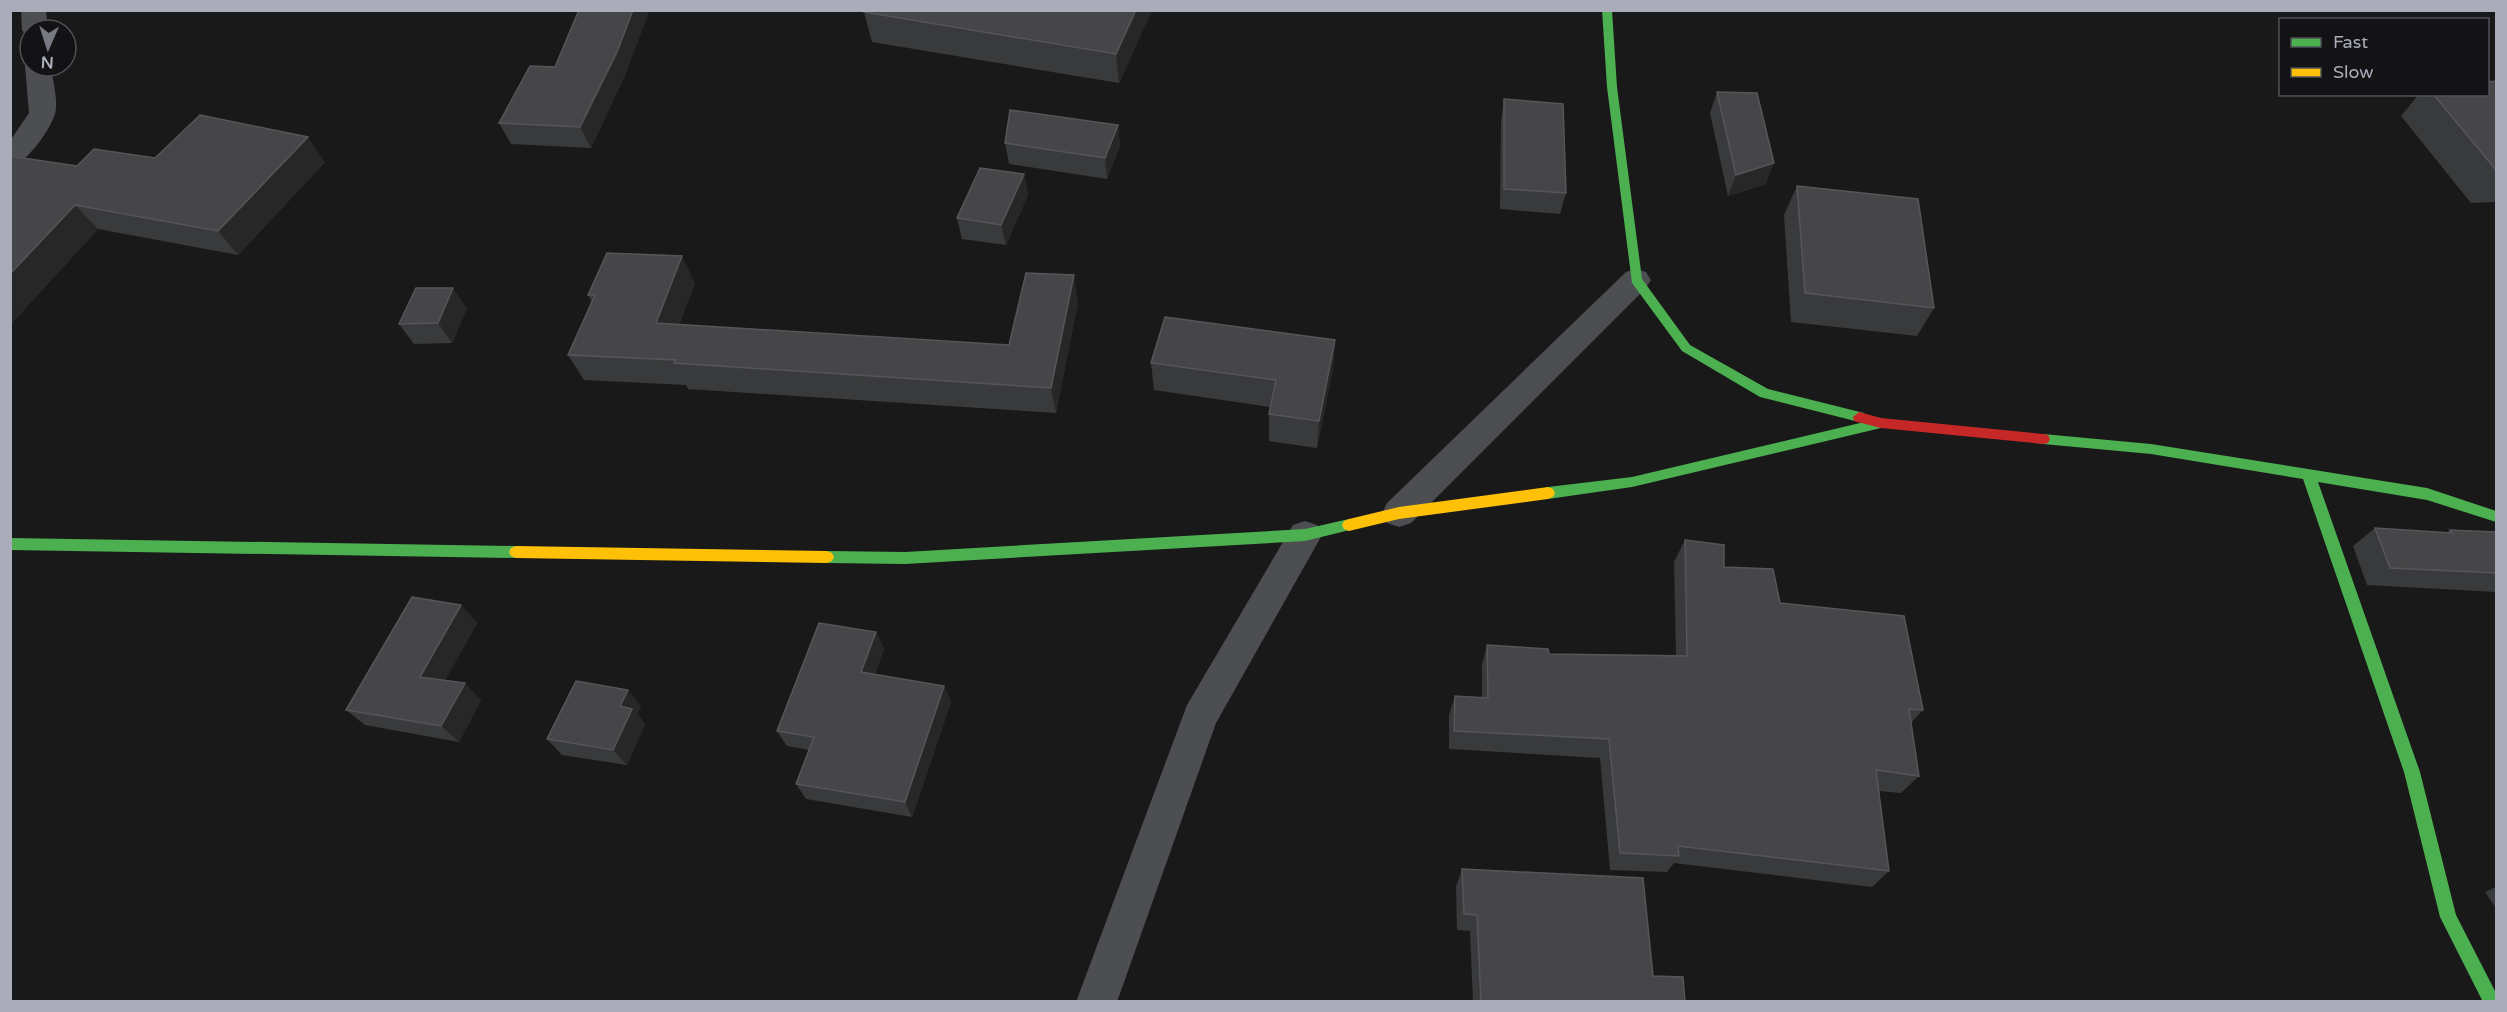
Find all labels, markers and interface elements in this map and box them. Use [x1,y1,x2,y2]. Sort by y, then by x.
north arrow [18,18,78,78]
legend [2279,18,2489,96]
text: Fast [2333,31,2368,53]
text: N [40,52,54,72]
text: Slow [2333,61,2374,83]

